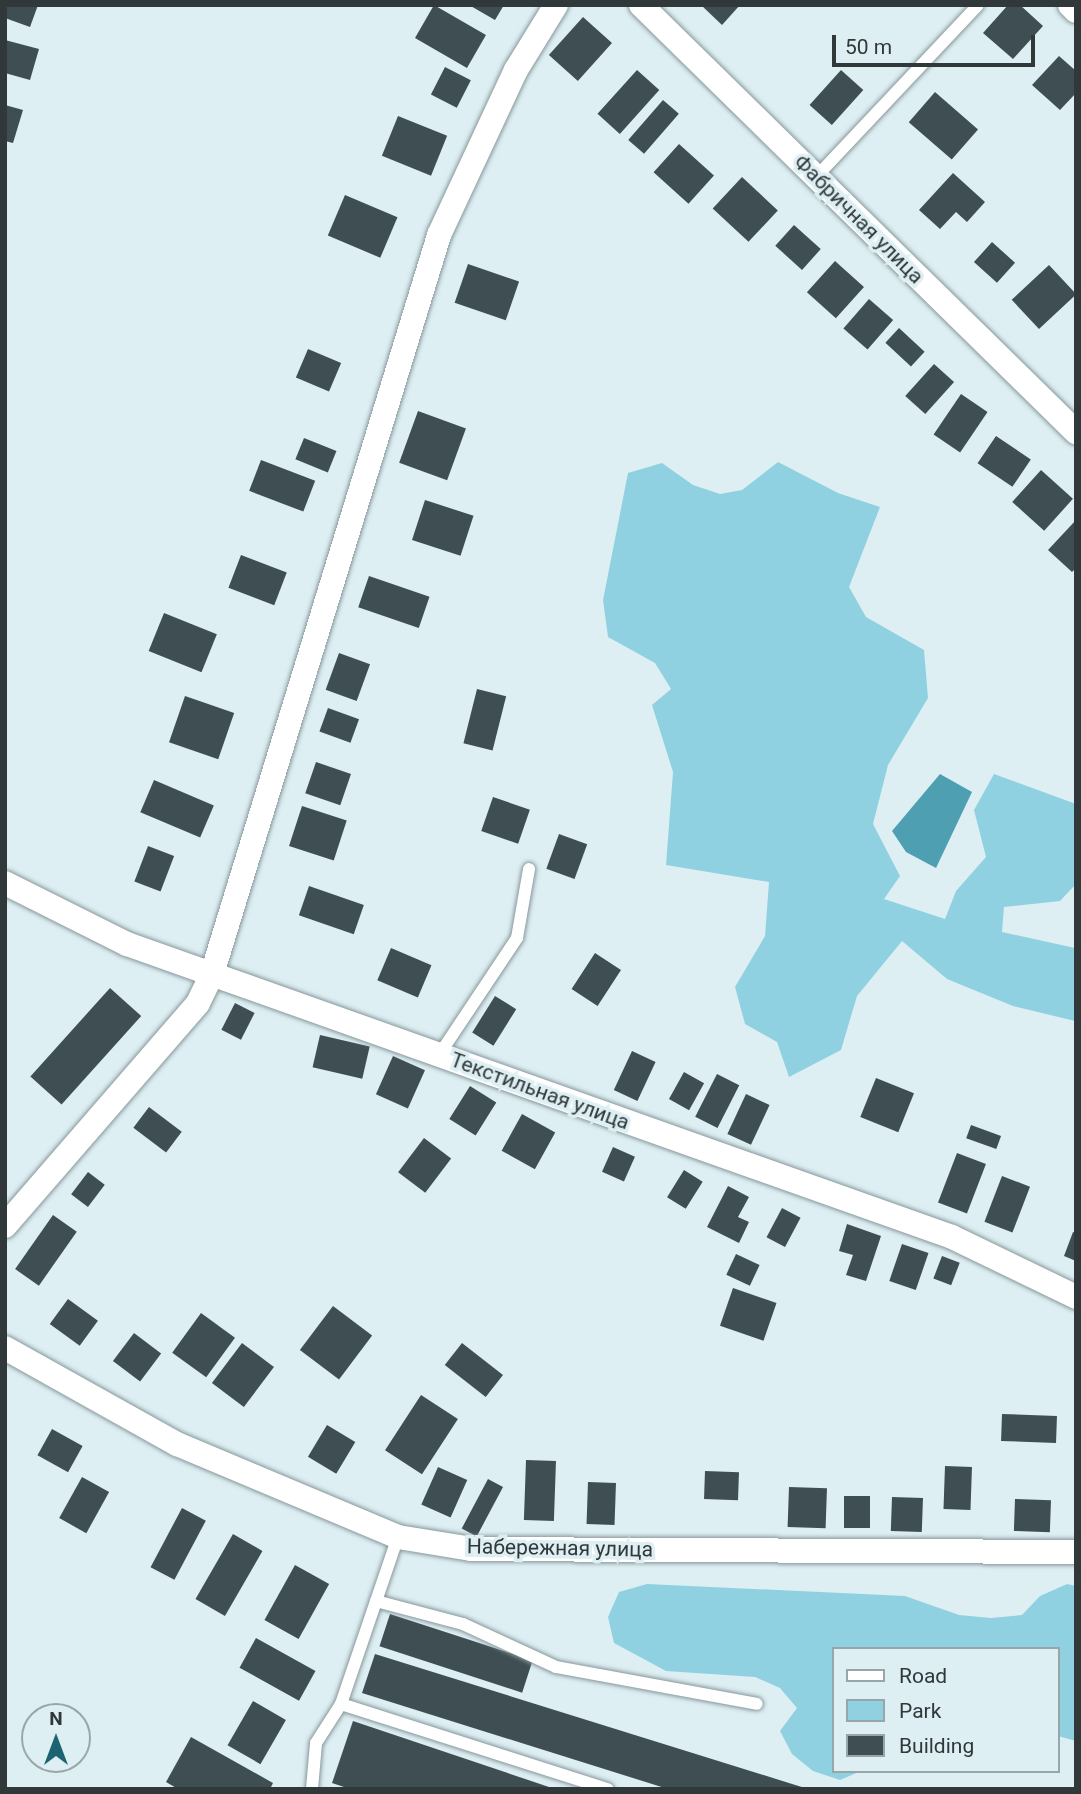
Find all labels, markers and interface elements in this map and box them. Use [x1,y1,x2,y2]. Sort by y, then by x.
scale bar [836,21,1039,65]
text: 50 m [845,35,892,59]
street label: Фабричная улица [789,149,929,289]
street label: Текстильная улица [447,1047,633,1135]
street label: Набережная улица [467,1534,653,1562]
legend [832,1647,1060,1773]
text: Road [899,1664,947,1688]
text: Park [899,1699,941,1723]
north arrow [21,1703,91,1773]
text: N [49,1707,63,1730]
text: Building [899,1734,974,1758]

